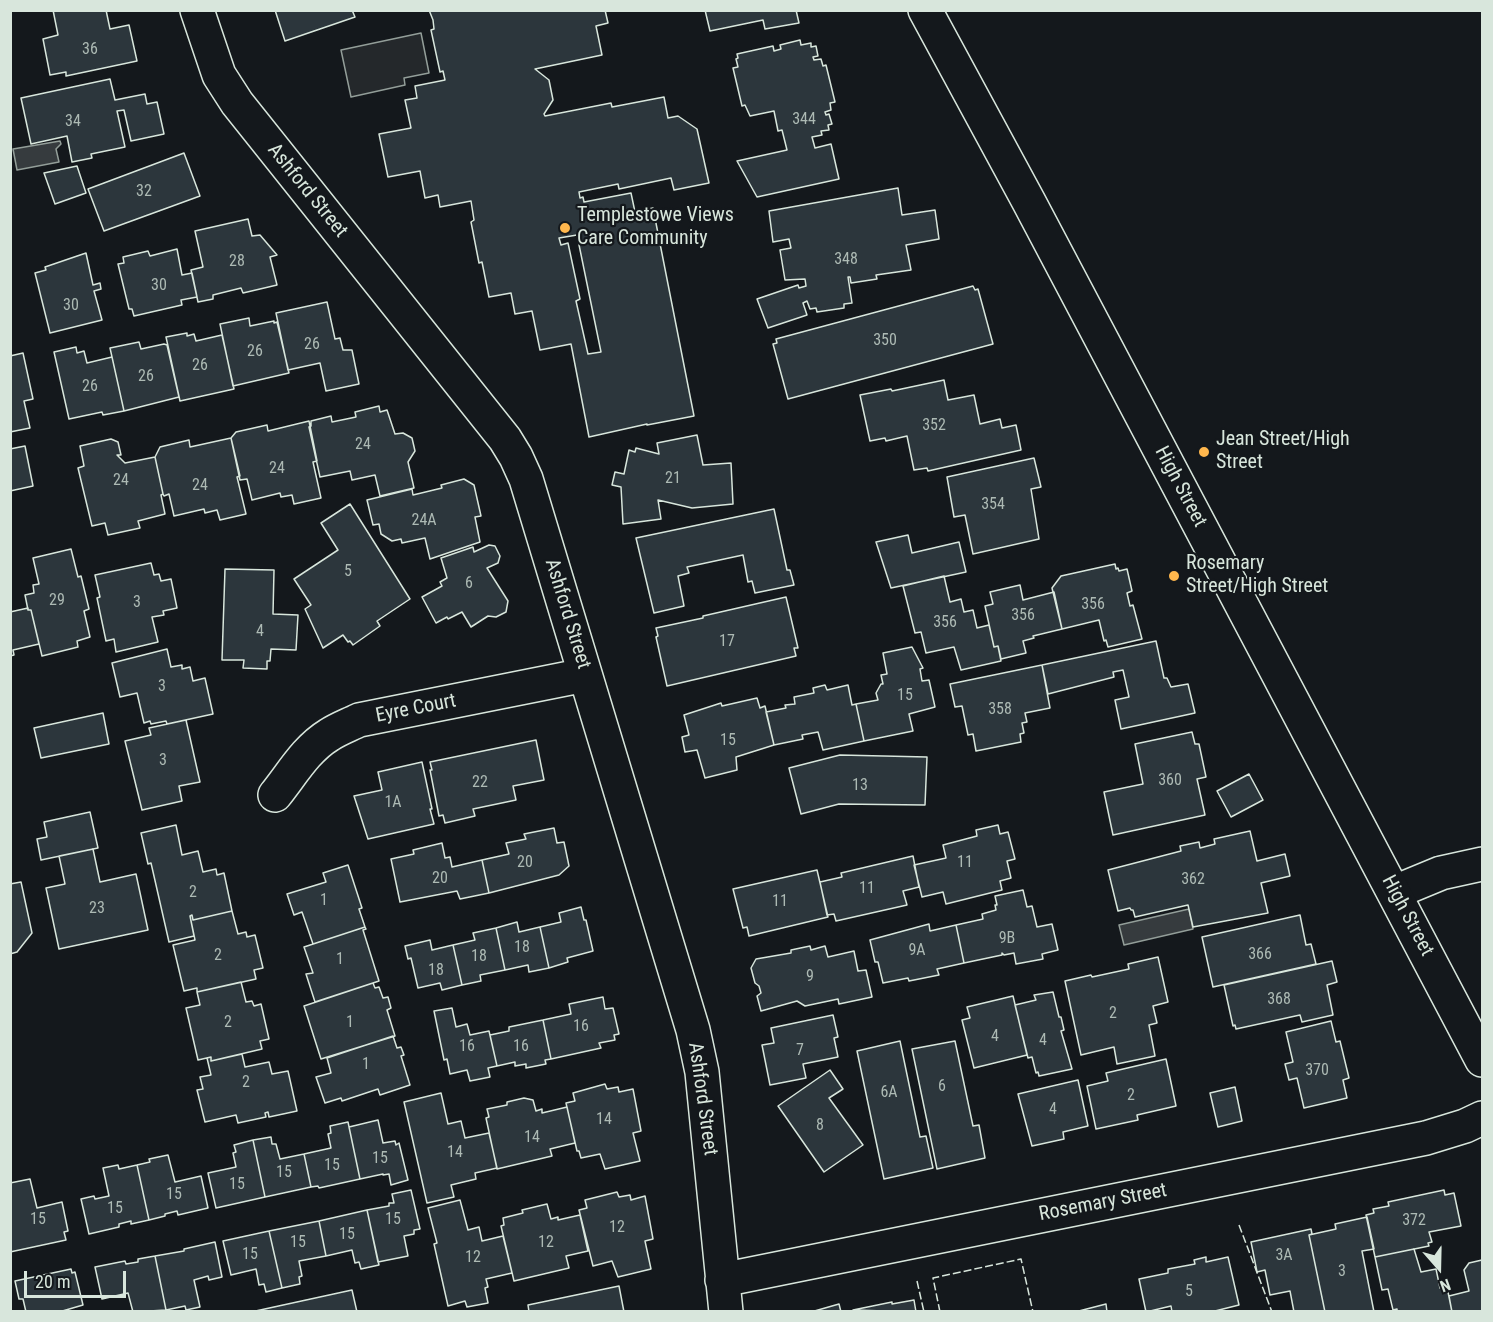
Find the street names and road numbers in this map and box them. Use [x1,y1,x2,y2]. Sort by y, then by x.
street label: Ashford Street [262,139,352,243]
street label: High Street [1149,443,1211,531]
street label: Ashford Street [539,556,595,672]
street label: Eyre Court [374,689,458,729]
street label: High Street [1376,872,1438,960]
street label: Ashford Street [682,1041,722,1157]
street label: Rosemary Street [1037,1179,1169,1227]

